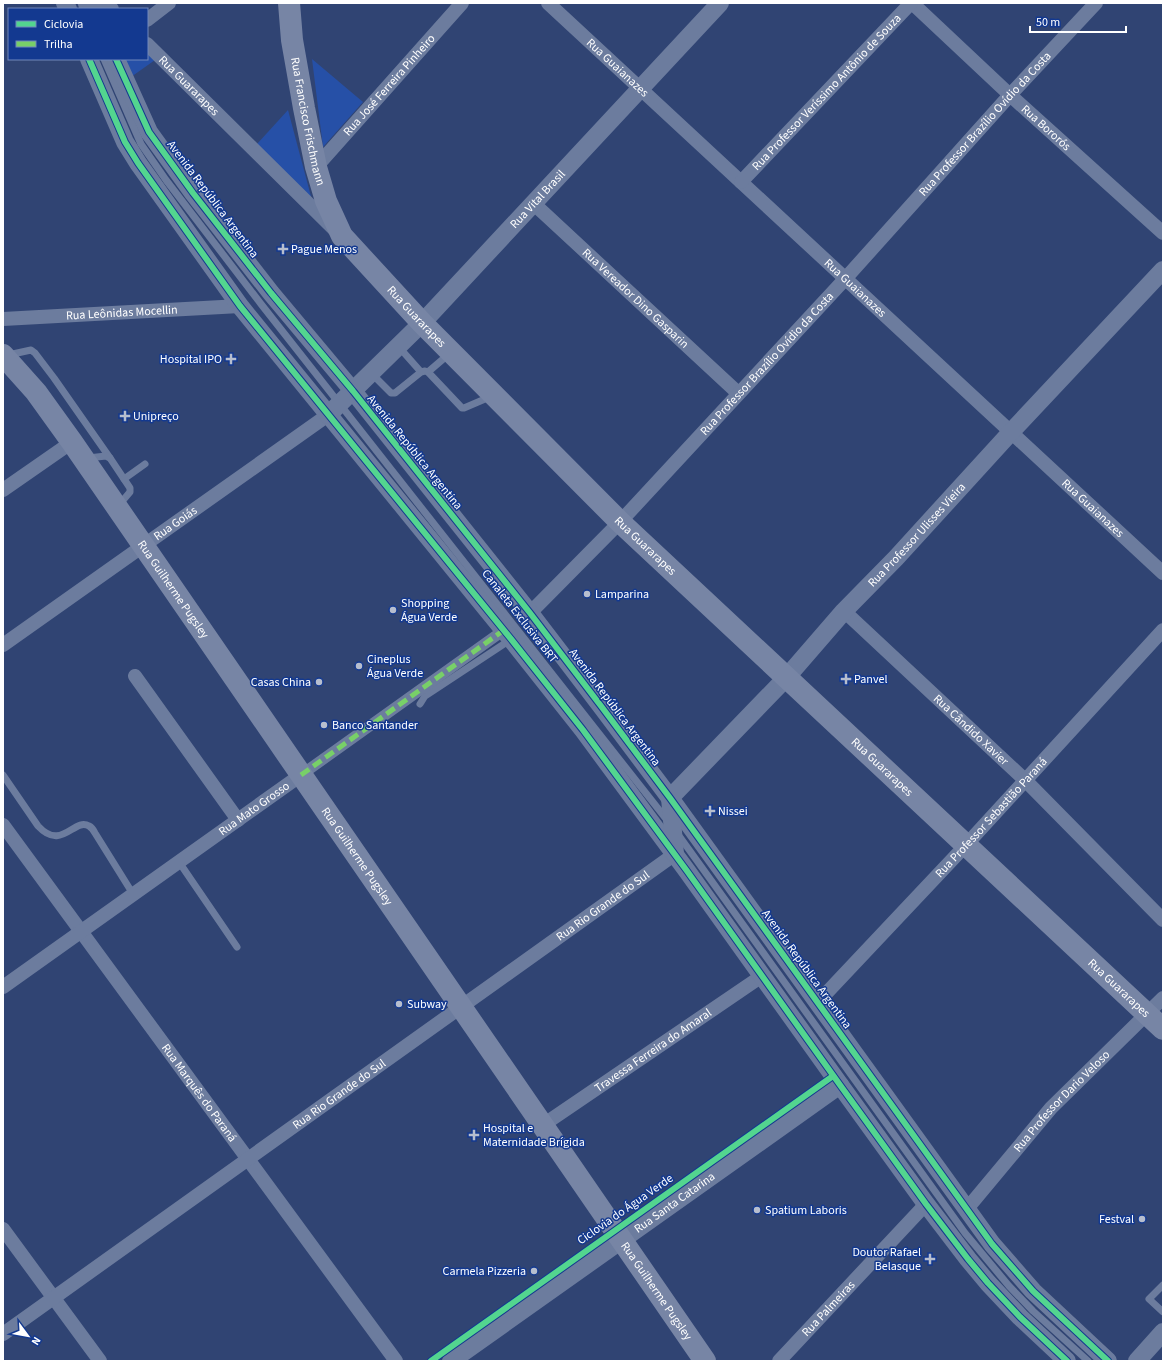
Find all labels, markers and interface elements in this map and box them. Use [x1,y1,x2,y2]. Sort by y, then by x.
legend [8,8,148,60]
scale bar [1030,8,1126,34]
street label: Rua Professor Veríssimo Antônio de Souza [748,10,905,174]
text: 50 m [1036,14,1060,31]
text: Ciclovia [44,16,83,33]
street label: Rua José Ferreira Pinheiro [340,31,439,140]
street label: Rua Guaianazes [582,35,652,101]
text: Trilha [44,36,73,53]
street label: Rua Professor Brazílio Ovídio da Costa [915,48,1055,200]
street label: Rua Guararapes [154,52,223,120]
street label: Rua Francisco Frischmann [286,56,329,188]
street label: Rua Bororós [1017,101,1074,155]
street label: Avenida República Argentina [163,137,263,262]
street label: Rua Vital Brasil [506,166,569,232]
place label: Pague Menos [291,241,357,258]
marker: Pague Menos [278,244,288,254]
street label: Rua Vereador Dino Gasparin [578,245,692,352]
street label: Rua Guaianazes [820,255,890,321]
street label: Rua Guararapes [383,282,450,351]
street label: Rua Professor Brazílio Ovídio da Costa [696,288,838,439]
street label: Rua Leônidas Mocellin [66,301,178,325]
place label: Hospital IPO [160,351,222,368]
marker: Hospital IPO [225,353,237,365]
street label: Avenida República Argentina [363,391,466,513]
place label: Unipreço [133,408,179,425]
marker: Unipreço [120,411,130,421]
street label: Rua Guaianazes [1058,475,1128,542]
street label: Rua Professor Ulisses Vieira [864,479,970,591]
street label: Rua Goiás [150,502,201,545]
street label: Rua Guararapes [610,513,680,579]
street label: Rua Guilherme Pugsley [133,537,213,642]
street label: Canaleta Exclusiva BRT [478,566,562,667]
place label: Lamparina [595,586,649,603]
marker: Lamparina [582,589,592,599]
place label: Shopping Água Verde [401,595,457,626]
marker: Shopping Água Verde [388,605,398,615]
street label: Avenida República Argentina [565,645,665,770]
place label: Cineplus Água Verde [367,651,423,682]
marker: Cineplus Água Verde [354,661,364,671]
place label: Panvel [854,671,887,688]
place label: Casas China [251,674,311,691]
marker: Panvel [841,674,851,684]
marker: Casas China [314,677,324,687]
street label: Rua Cândido Xavier [929,691,1013,770]
place label: Banco Santander [332,717,419,734]
marker: Banco Santander [319,720,329,730]
street label: Rua Guararapes [847,734,917,801]
street label: Rua Professor Sebastião Paraná [931,754,1051,882]
street label: Rua Mato Grosso [215,778,293,840]
place label: Nissei [718,803,748,820]
street label: Rua Guilherme Pugsley [317,804,397,909]
marker: Nissei [705,806,715,816]
street label: Rua Rio Grande do Sul [553,867,653,945]
street label: Avenida República Argentina [758,906,856,1032]
street label: Rua Guararapes [1084,955,1154,1022]
place label: Subway [407,996,447,1013]
marker: Subway [394,999,404,1009]
street label: Travessa Ferreira do Amaral [591,1005,715,1097]
street label: Rua Marquês do Paraná [157,1041,241,1146]
street label: Rua Professor Dario Veloso [1010,1047,1114,1156]
street label: Rua Rio Grande do Sul [289,1055,390,1134]
place label: Hospital e Maternidade Brígida [483,1120,585,1151]
marker: Hospital e Maternidade Brígida [468,1129,480,1141]
street label: Rua Santa Catarina [631,1168,719,1237]
street label: Ciclovia do Água Verde [574,1170,677,1249]
place label: Spatium Laboris [765,1202,847,1219]
marker: Spatium Laboris [752,1205,762,1215]
place label: Festval [1099,1211,1134,1228]
marker: Festval [1137,1214,1147,1224]
street label: Rua Guilherme Pugsley [616,1239,696,1344]
place label: Doutor Rafael Belasque [852,1244,921,1275]
marker: Doutor Rafael Belasque [924,1253,936,1265]
place label: Carmela Pizzeria [443,1263,526,1280]
marker: Carmela Pizzeria [529,1266,539,1276]
street label: Rua Palmeiras [798,1277,859,1341]
north arrow [8,1316,48,1356]
text: N [28,1334,44,1348]

